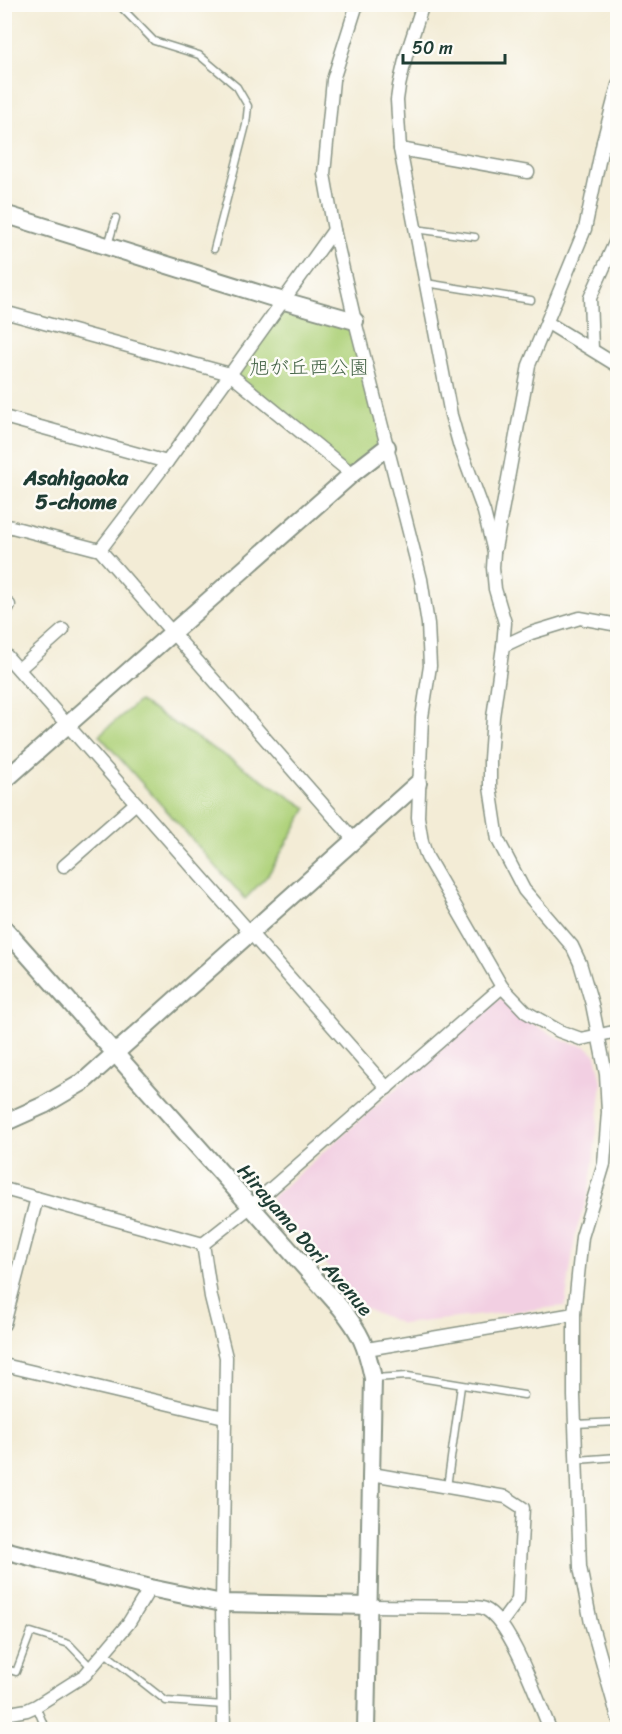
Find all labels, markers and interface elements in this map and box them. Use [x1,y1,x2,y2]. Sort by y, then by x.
scale bar [403,27,505,65]
text: 50 m [412,32,453,64]
park label: 旭が丘西公園 [249,350,369,385]
district label: Asahigaoka 5-chome [23,459,130,521]
street label: Hirayama Dori Avenue [228,1155,382,1325]

